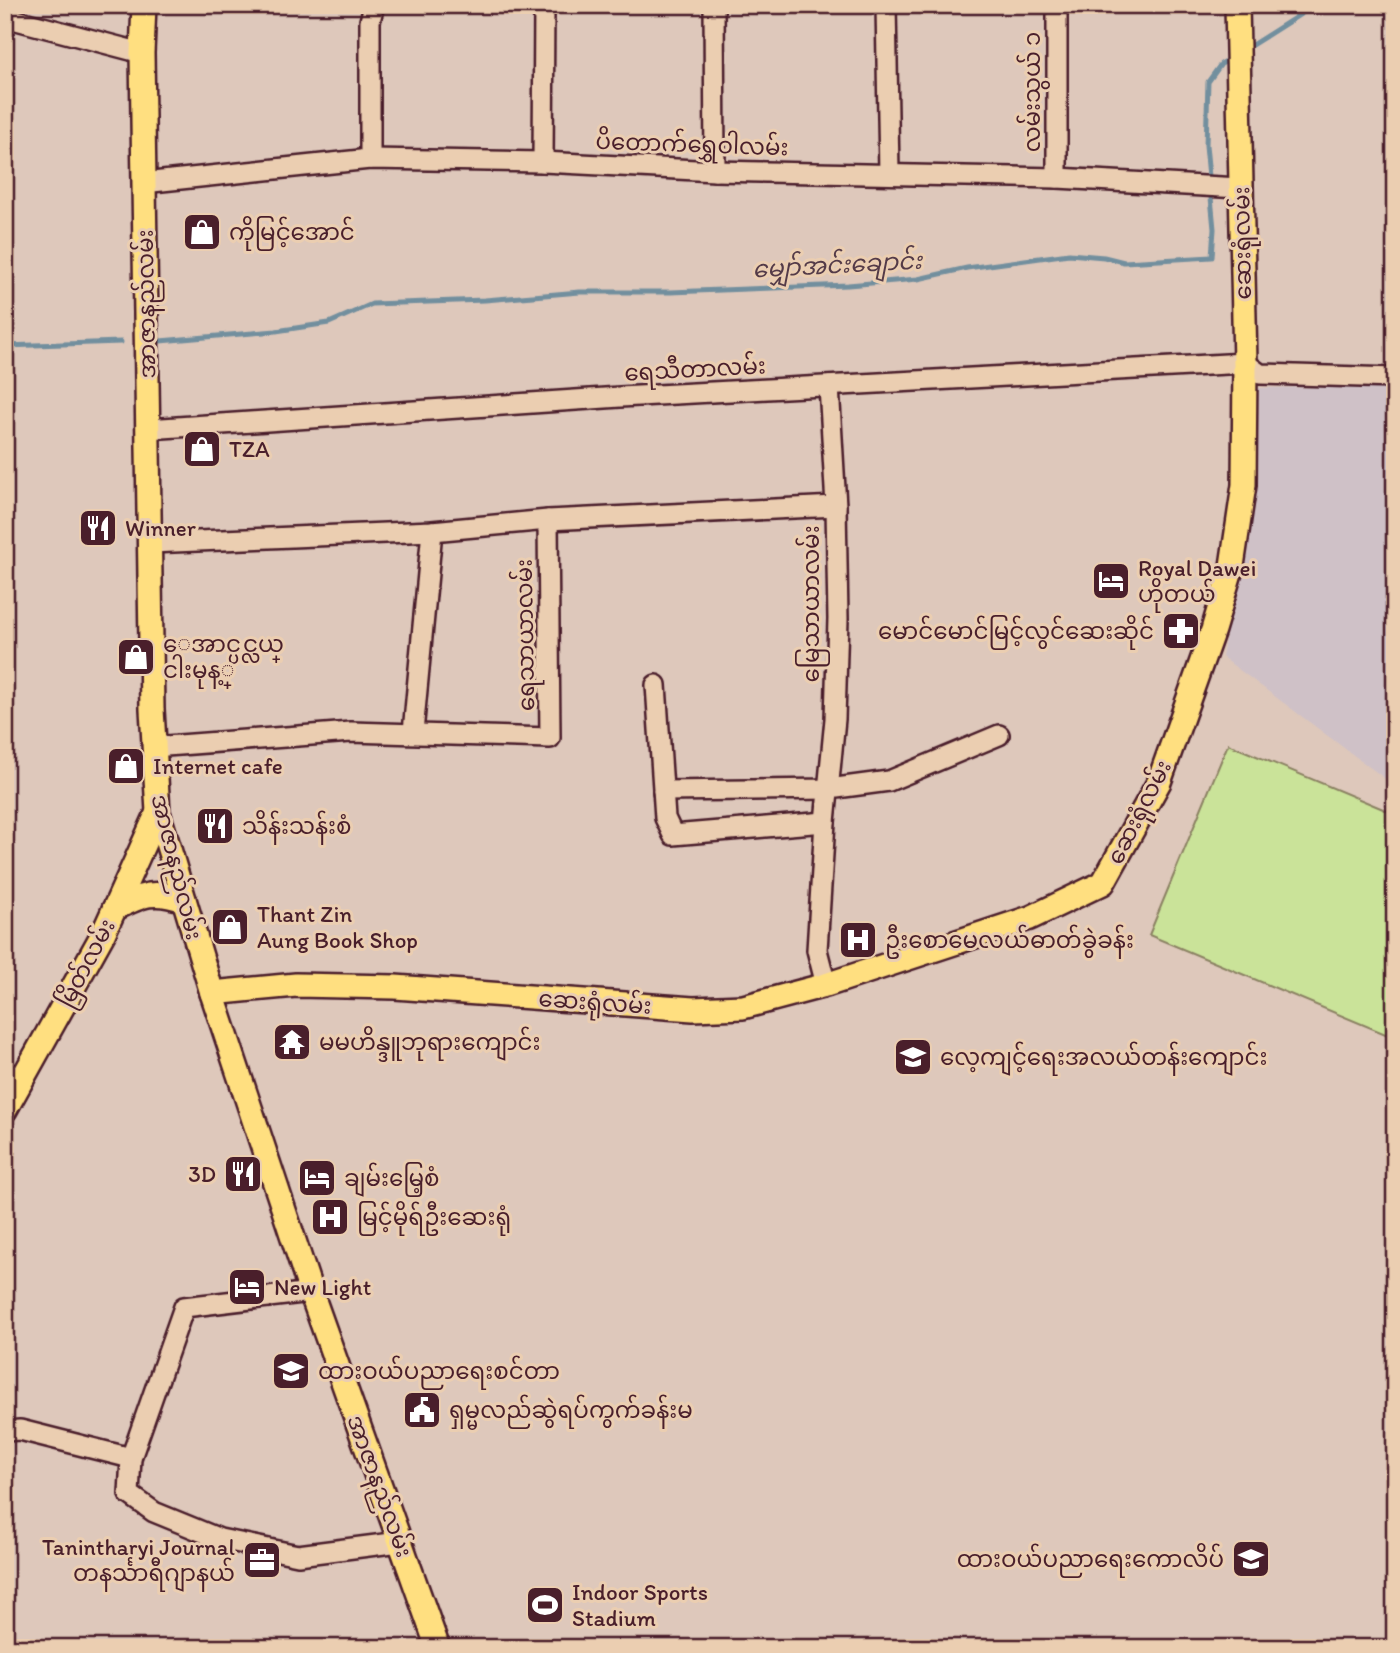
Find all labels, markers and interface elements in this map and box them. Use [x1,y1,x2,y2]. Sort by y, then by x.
street label: လမ်းသွယ် ၁ [1016,32,1050,152]
street label: ပိတောက်ရွှေဝါလမ်း [595,125,789,166]
street label: ဆေးရုံလမ်း [1225,186,1262,300]
shop icon: ကိုမြင့်အောင် [181,211,223,253]
place label: ကိုမြင့်အောင် [229,216,355,251]
street label: အာဇာနည်လမ်း [129,229,166,379]
water label: မျှော်အင်းချောင်း [751,243,924,289]
street label: ရေသီတာလမ်း [623,349,767,392]
shop icon: TZA [181,428,223,470]
place label: TZA [229,435,270,463]
restaurant icon: Winner [77,507,119,549]
place label: Winner [125,514,196,542]
street label: မြေသာယာလမ်း [795,525,830,683]
place label: Royal Dawei ဟိုတယ် [1138,554,1256,613]
street label: ရေသာယာလမ်း [508,559,545,711]
hotel icon: Royal Dawei ဟိုတယ် [1090,560,1132,602]
pharmacy icon: မောင်မောင်မြင့်လွင်ဆေးဆိုင် [1160,610,1202,652]
place label: မောင်မောင်မြင့်လွင်ဆေးဆိုင် [878,615,1154,650]
place label: ေအာင္ပင္လယ္ ငါးမုန့္ [163,630,284,689]
shop icon: ေအာင္ပင္လယ္ ငါးမုန့္ [115,636,157,678]
shop icon: Internet cafe [105,745,147,787]
place label: Internet cafe [153,752,283,780]
street label: ဆေးရုံလမ်း [1099,754,1182,871]
street label: အာဇာနည်လမ်း [141,791,211,944]
restaurant icon: သိန်းသန်းစံ [194,805,236,847]
place label: သိန်းသန်းစံ [242,810,351,845]
place label: Thant Zin Aung Book Shop [257,900,418,954]
shop icon: Thant Zin Aung Book Shop [209,906,251,948]
street label: မြိတ်လမ်း [49,913,125,1014]
hospital icon: ဦးစောမေလယ်ဓာတ်ခွဲခန်း [837,919,879,961]
place label: ဦးစောမေလယ်ဓာတ်ခွဲခန်း [885,924,1134,959]
street label: ဆေးရုံလမ်း [537,982,653,1025]
temple icon: မမဟိန္ဒူဘုရားကျောင်း [271,1021,313,1063]
place label: မမဟိန္ဒူဘုရားကျောင်း [319,1026,541,1062]
school or university icon: လေ့ကျင့်ရေးအလယ်တန်းကျောင်း [892,1036,934,1078]
place label: လေ့ကျင့်ရေးအလယ်တန်းကျောင်း [940,1041,1267,1076]
restaurant icon: 3D [222,1153,264,1195]
hotel icon: ချမ်းမြေ့စံ [296,1157,338,1199]
place label: 3D [188,1160,216,1188]
place label: ချမ်းမြေ့စံ [344,1162,440,1197]
hospital icon: မြင့်မိုရ်ဦးဆေးရုံ [309,1196,351,1238]
place label: မြင့်မိုရ်ဦးဆေးရုံ [357,1201,511,1236]
hotel icon: New Light [226,1266,268,1308]
place label: New Light [274,1273,371,1301]
school or university icon: ထားဝယ်ပညာရေးစင်တာ [270,1350,312,1392]
place label: ထားဝယ်ပညာရေးစင်တာ [318,1355,560,1390]
public building icon: ရှမ္မလည်ဆွဲရပ်ကွက်ခန်းမ [401,1389,443,1431]
place label: ရှမ္မလည်ဆွဲရပ်ကွက်ခန်းမ [449,1394,693,1430]
street label: အာဇာနည်လမ်း [337,1410,421,1563]
place label: Tanintharyi Journal တနင်္သာရီဂျာနယ် [42,1533,235,1592]
school or university icon: ထားဝယ်ပညာရေးကောလိပ် [1230,1538,1272,1580]
office icon: Tanintharyi Journal တနင်္သာရီဂျာနယ် [241,1539,283,1581]
place label: ထားဝယ်ပညာရေးကောလိပ် [957,1543,1224,1578]
place label: Indoor Sports Stadium [572,1578,708,1632]
sports icon: Indoor Sports Stadium [524,1584,566,1626]

